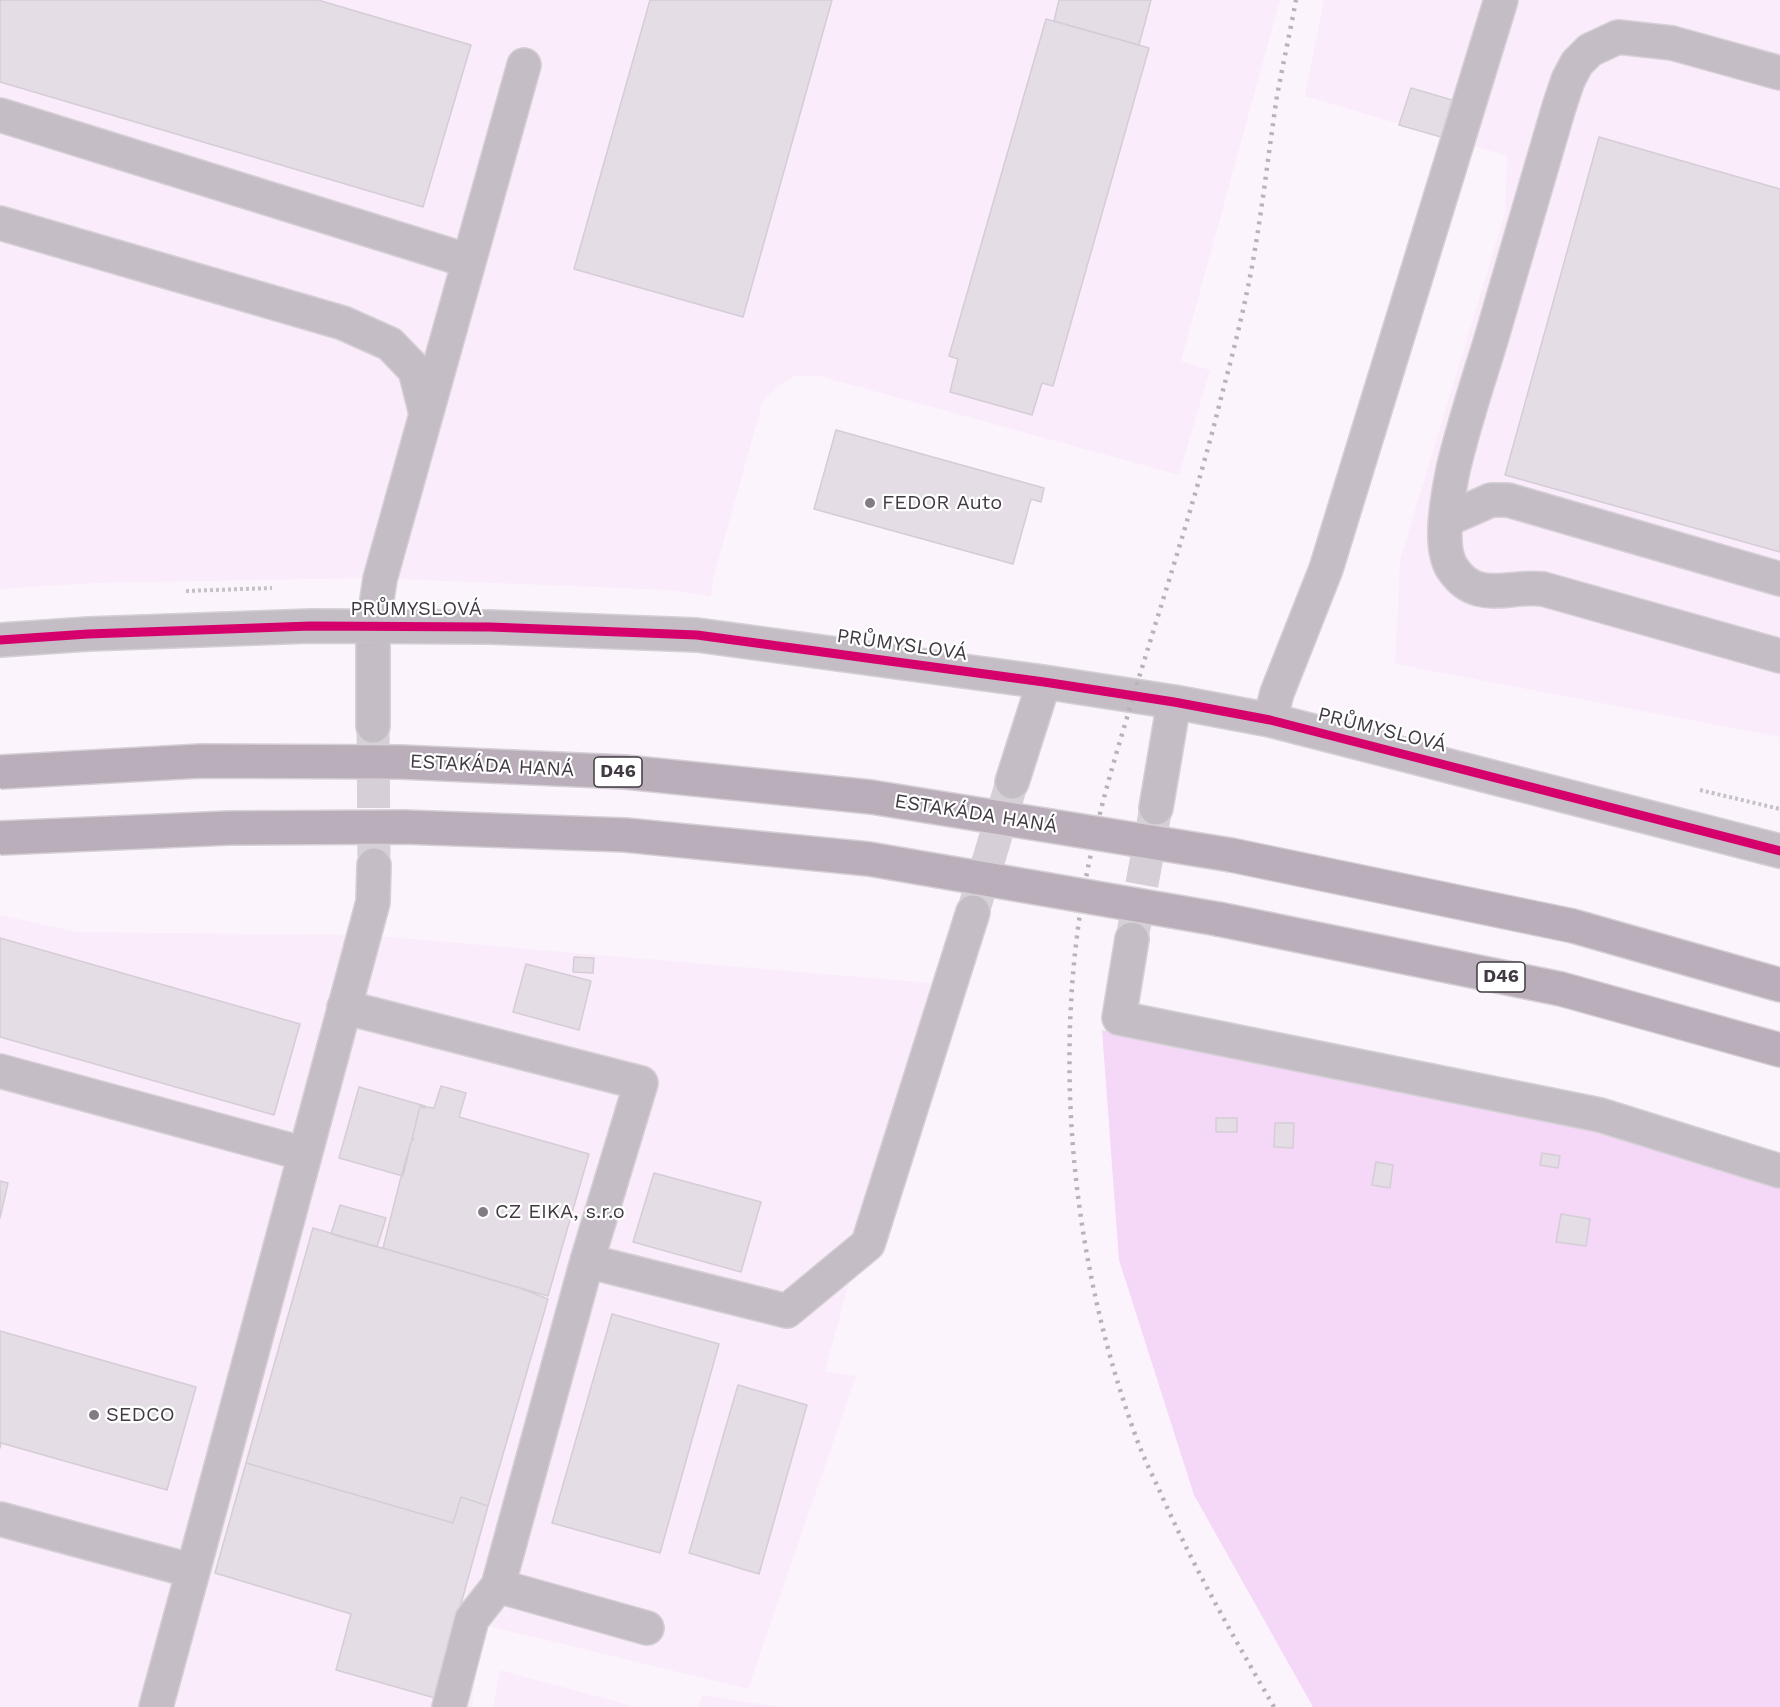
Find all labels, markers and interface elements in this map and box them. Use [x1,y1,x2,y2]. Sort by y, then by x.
place label: FEDOR Auto [882,491,1002,515]
marker: FEDOR Auto [863,496,877,510]
street label: PRŮMYSLOVÁ [350,597,482,621]
street label: PRŮMYSLOVÁ [835,624,969,666]
street label: PRŮMYSLOVÁ [1315,702,1449,758]
street label: ESTAKÁDA HANÁ [409,750,575,782]
road number: D46 [594,757,642,787]
street label: ESTAKÁDA HANÁ [893,789,1059,839]
road number: D46 [1477,962,1525,992]
place label: CZ EIKA, s.r.o [495,1200,625,1224]
marker: CZ EIKA, s.r.o [476,1205,490,1219]
place label: SEDCO [106,1403,175,1427]
marker: SEDCO [87,1408,101,1422]

